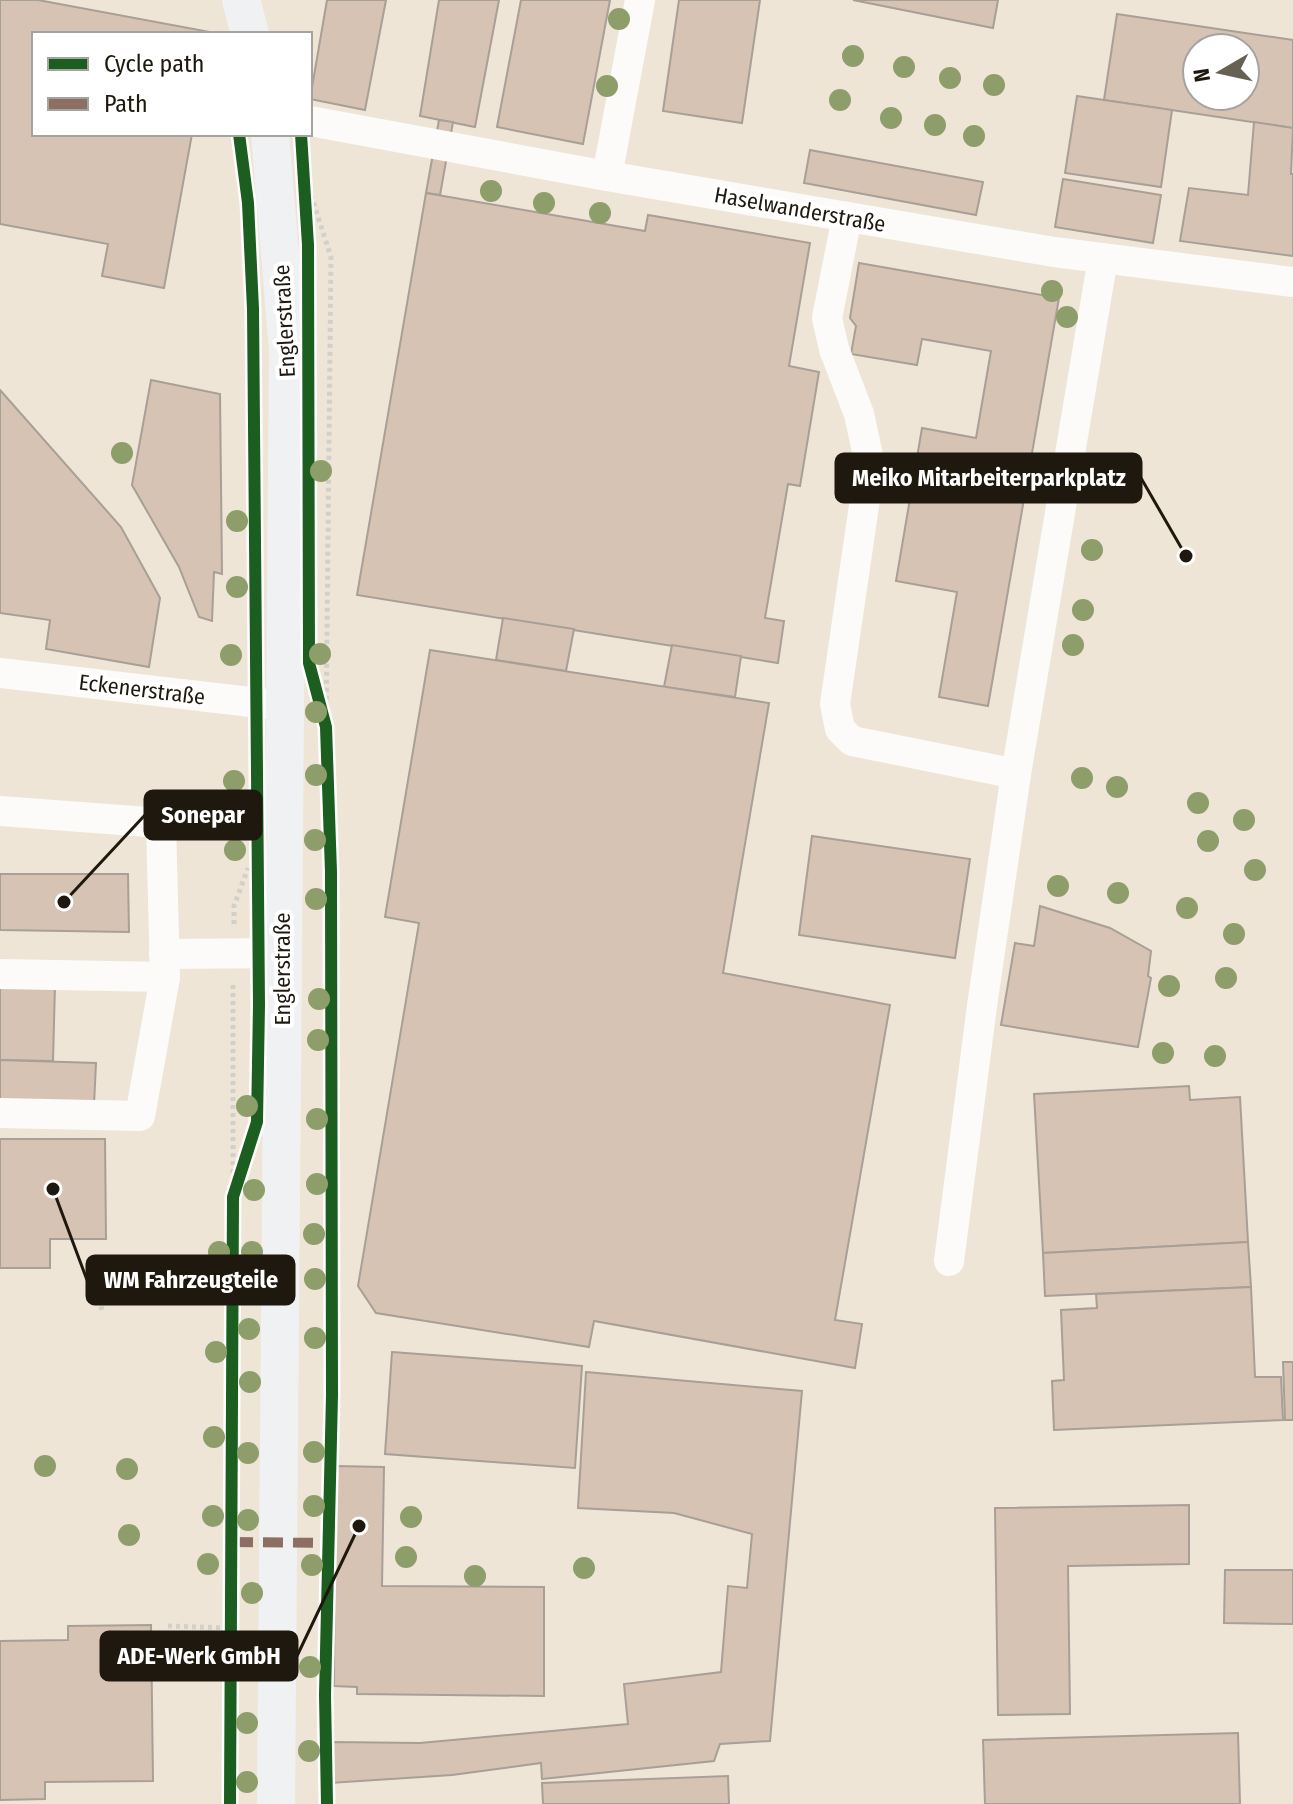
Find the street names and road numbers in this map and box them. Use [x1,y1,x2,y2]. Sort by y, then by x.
street label: Haselwanderstraße [712,181,888,238]
street label: Englerstraße [268,264,301,378]
street label: Eckenerstraße [77,668,207,711]
street label: Englerstraße [269,913,296,1025]

